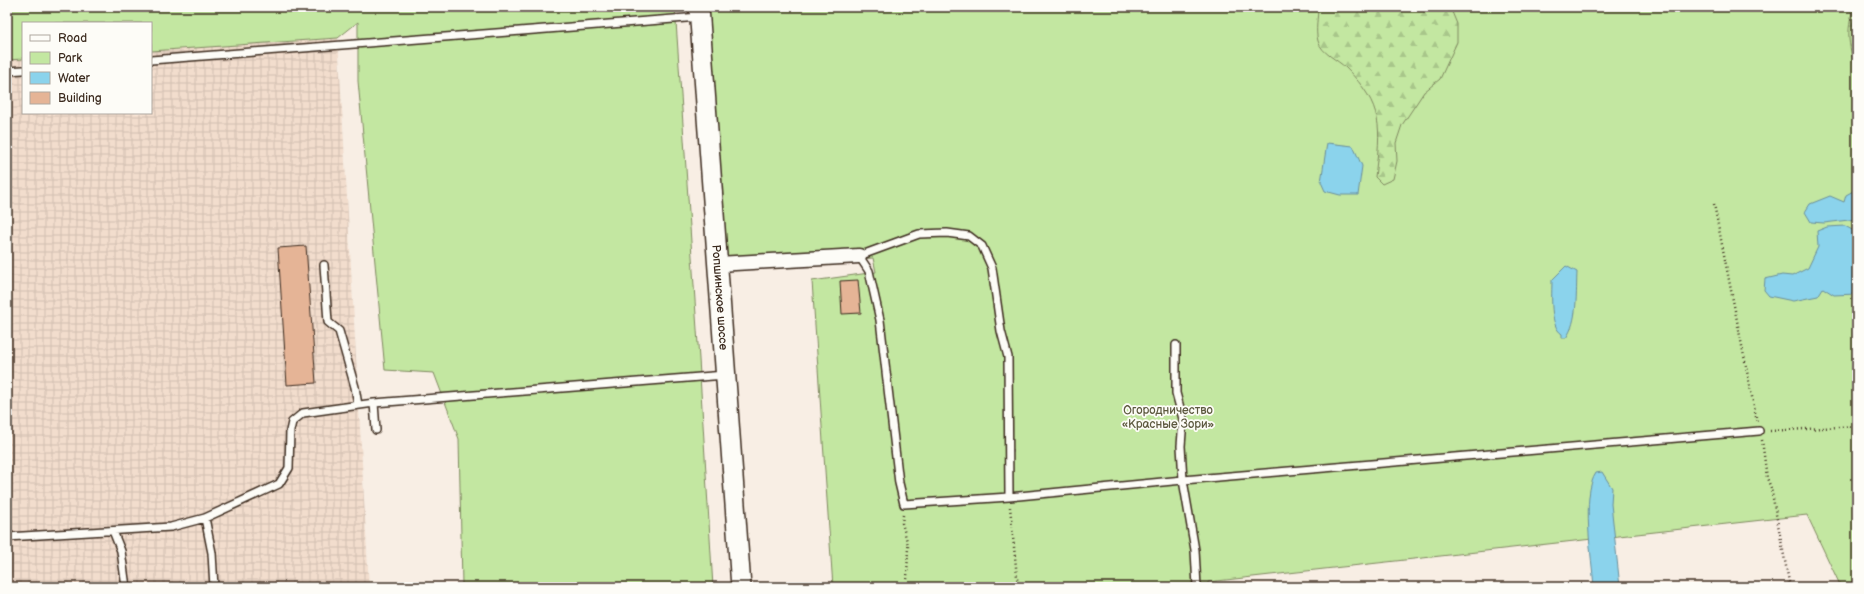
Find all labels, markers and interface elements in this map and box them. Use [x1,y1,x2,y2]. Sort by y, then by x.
legend [22,22,152,114]
text: Road [58,31,87,46]
text: Park [58,51,82,66]
text: Water [58,71,90,86]
text: Building [58,91,102,106]
street label: Ропшинское шоссе [709,244,731,351]
park label: Огородничество «Красные Зори» [1122,403,1215,432]

